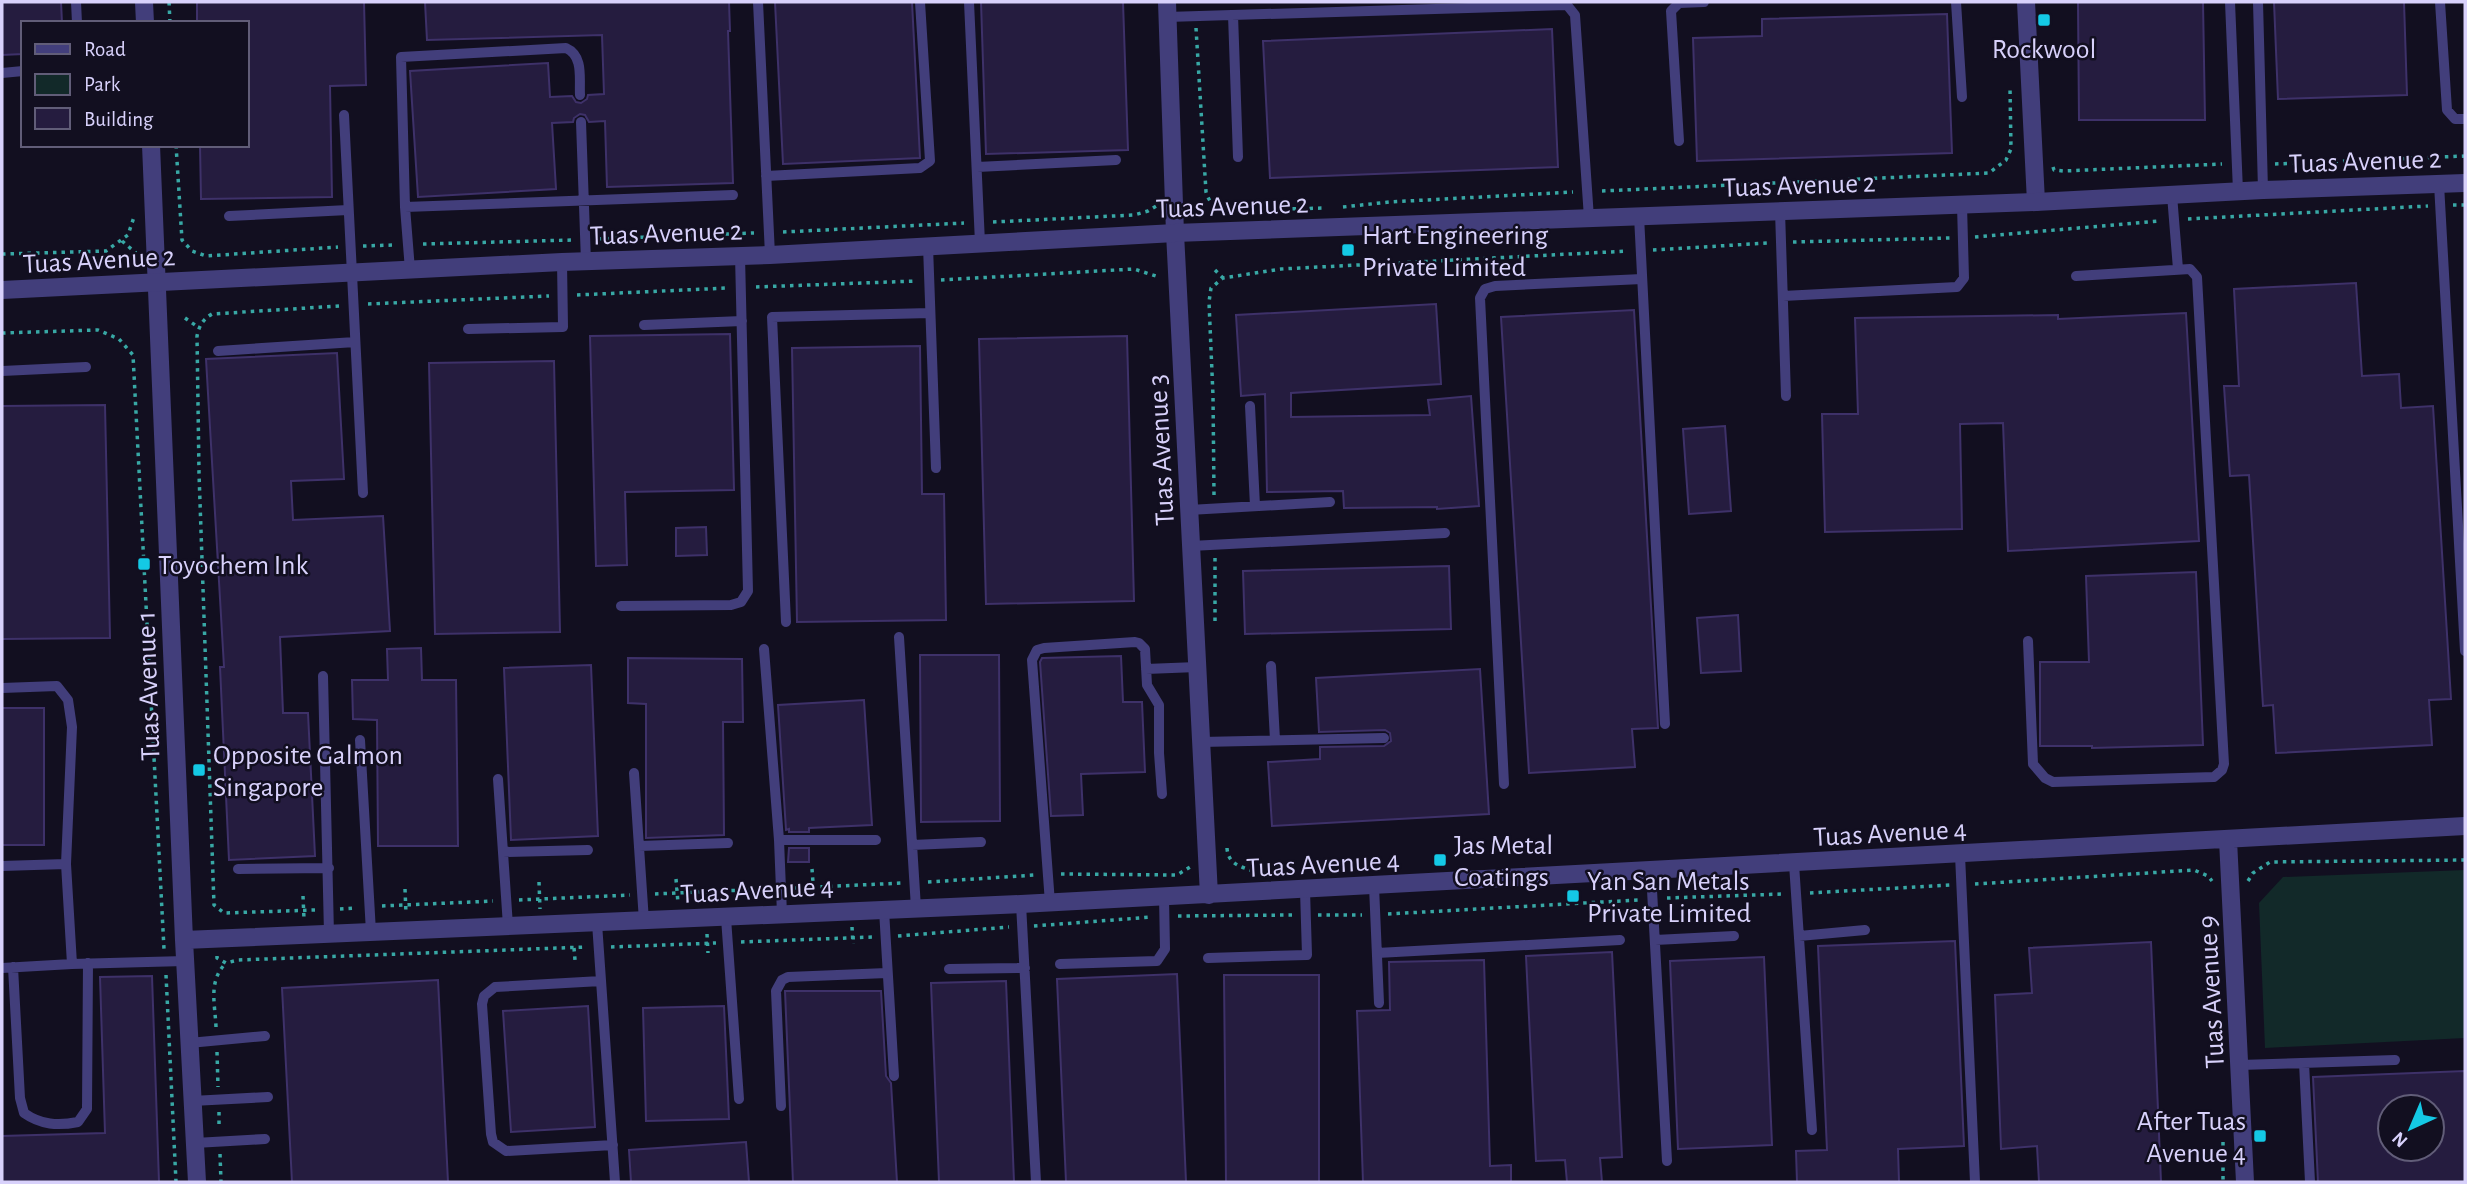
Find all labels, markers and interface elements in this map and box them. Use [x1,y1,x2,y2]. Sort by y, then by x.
marker: Rockwool [2036,12,2052,28]
legend [21,21,248,147]
place label: Rockwool [1992,36,2096,64]
text: Road [84,39,126,60]
text: Park [84,74,121,95]
text: Building [84,109,154,130]
street label: Tuas Avenue 2 [2288,145,2442,179]
street label: Tuas Avenue 2 [1722,169,1876,203]
street label: Tuas Avenue 2 [1155,190,1309,224]
street label: Tuas Avenue 2 [589,217,743,251]
place label: Hart Engineering Private Limited [1362,222,1548,282]
marker: Hart Engineering Private Limited [1340,242,1356,258]
street label: Tuas Avenue 2 [22,243,176,279]
street label: Tuas Avenue 3 [1144,373,1180,526]
place label: Toyochem Ink [158,552,308,580]
marker: Toyochem Ink [136,556,152,572]
street label: Tuas Avenue 1 [132,611,166,761]
place label: Opposite Galmon Singapore [213,742,403,802]
marker: Opposite Galmon Singapore [191,762,207,778]
street label: Tuas Avenue 4 [1813,816,1968,852]
place label: Jas Metal Coatings [1454,832,1553,892]
street label: Tuas Avenue 4 [1246,847,1401,883]
marker: Jas Metal Coatings [1432,852,1448,868]
place label: Yan San Metals Private Limited [1587,868,1751,928]
street label: Tuas Avenue 4 [680,873,835,909]
marker: Yan San Metals Private Limited [1565,888,1581,904]
street label: Tuas Avenue 9 [2194,915,2230,1069]
north arrow [2376,1093,2446,1163]
place label: After Tuas Avenue 4 [2137,1108,2246,1168]
marker: After Tuas Avenue 4 [2252,1128,2268,1144]
text: N [2389,1128,2412,1151]

